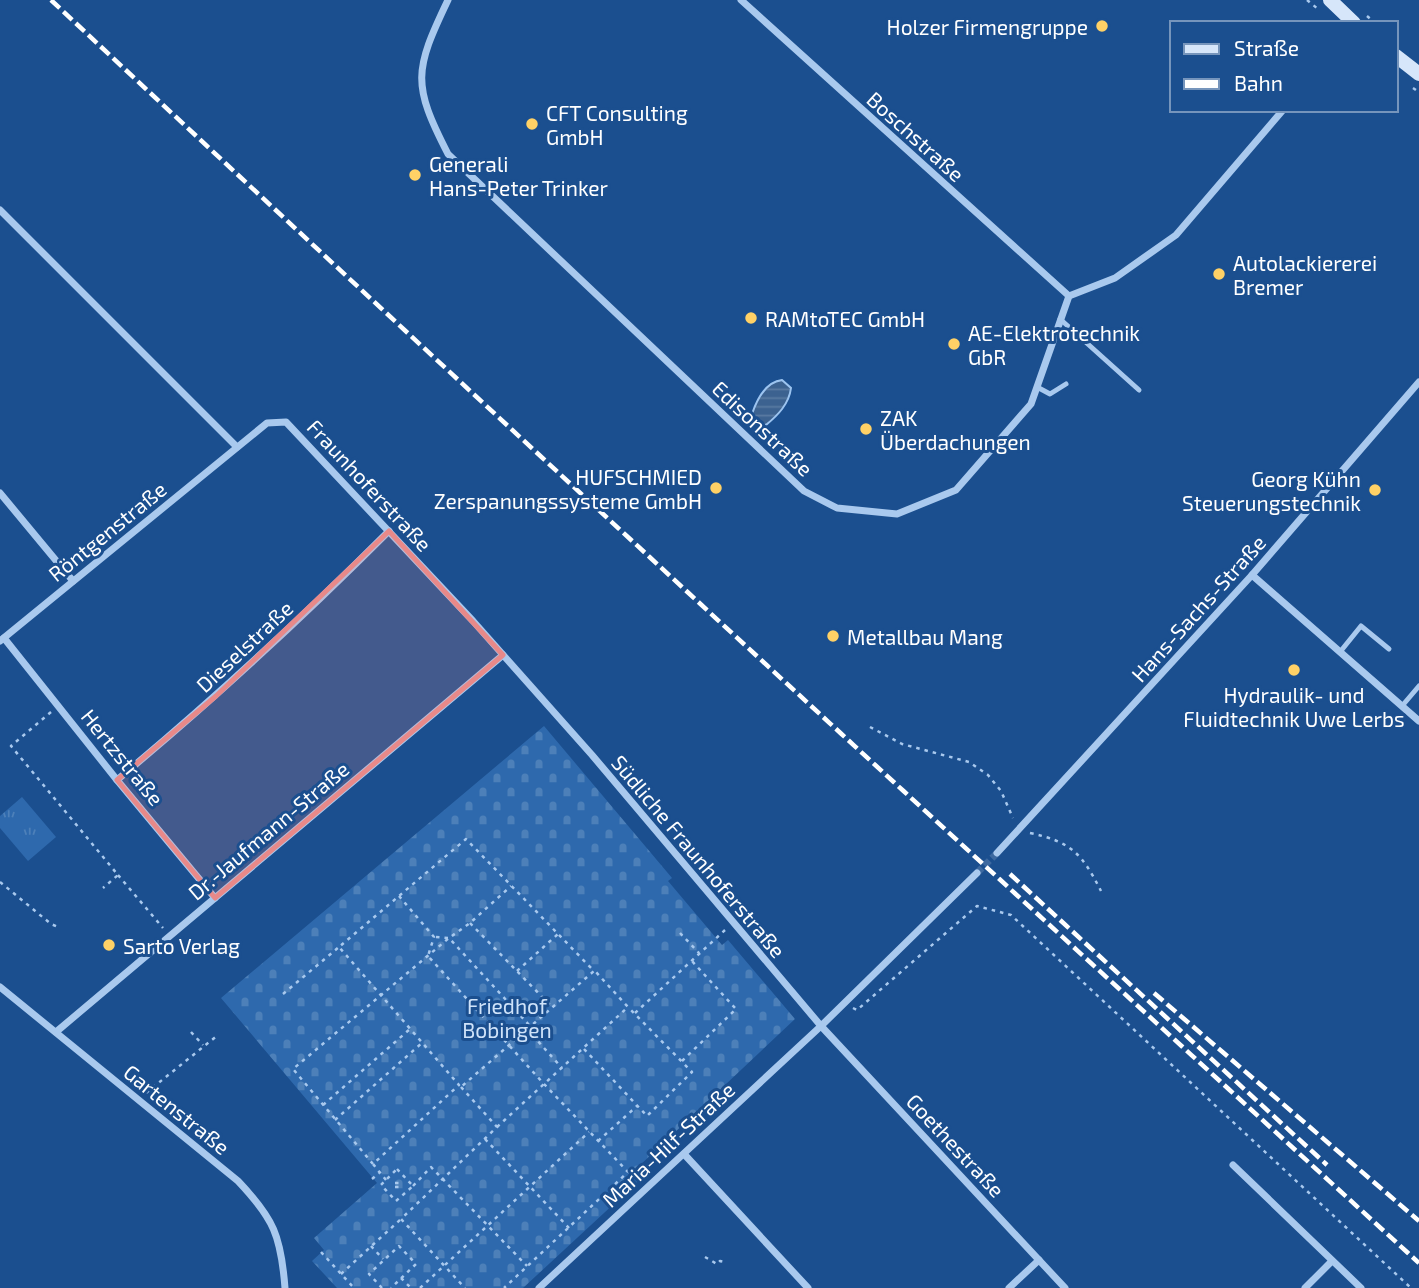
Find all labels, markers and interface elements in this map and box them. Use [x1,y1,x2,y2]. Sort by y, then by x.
place label: Holzer Firmengruppe [887,14,1088,39]
marker: Holzer Firmengruppe [1094,18,1110,34]
legend [1170,21,1398,112]
text: Straße [1234,35,1299,60]
text: Bahn [1234,70,1283,95]
street label: Boschstraße [862,86,970,186]
place label: CFT Consulting GmbH [546,100,688,149]
marker: CFT Consulting GmbH [524,116,540,132]
place label: Generali Hans-Peter Trinker [429,151,609,200]
marker: Generali Hans-Peter Trinker [407,167,423,183]
place label: Autolackiererei Bremer [1233,250,1377,299]
marker: Autolackiererei Bremer [1211,266,1227,282]
place label: RAMtoTEC GmbH [765,306,925,331]
marker: RAMtoTEC GmbH [743,310,759,326]
place label: AE-Elektrotechnik GbR [968,320,1140,369]
marker: AE-Elektrotechnik GbR [946,336,962,352]
street label: Edisonstraße [708,375,818,481]
place label: ZAK Überdachungen [880,405,1031,454]
street label: Fraunhoferstraße [303,414,437,556]
marker: ZAK Überdachungen [858,421,874,437]
place label: HUFSCHMIED Zerspanungssysteme GmbH [434,464,702,513]
place label: Georg Kühn Steuerungstechnik [1182,466,1361,515]
street label: Röntgenstraße [43,476,171,586]
marker: HUFSCHMIED Zerspanungssysteme GmbH [708,480,724,496]
marker: Georg Kühn Steuerungstechnik [1367,482,1383,498]
street label: Hans-Sachs-Straße [1126,530,1270,686]
street label: Dieselstraße [191,595,297,697]
place label: Metallbau Mang [847,624,1003,649]
marker: Metallbau Mang [825,628,841,644]
marker: Hydraulik- und Fluidtechnik Uwe Lerbs [1286,662,1302,678]
place label: Hydraulik- und Fluidtechnik Uwe Lerbs [1183,682,1405,731]
street label: Hertzstraße [77,704,169,810]
street label: Südliche Fraunhoferstraße [607,750,791,962]
street label: Dr.-Jaufmann-Straße [183,756,353,904]
place label: Sarto Verlag [123,933,240,958]
marker: Sarto Verlag [101,937,117,953]
park label: Friedhof Bobingen [462,993,552,1042]
street label: Gartenstraße [119,1059,235,1159]
street label: Maria-Hilf-Straße [597,1076,739,1212]
street label: Goethestraße [902,1088,1010,1202]

